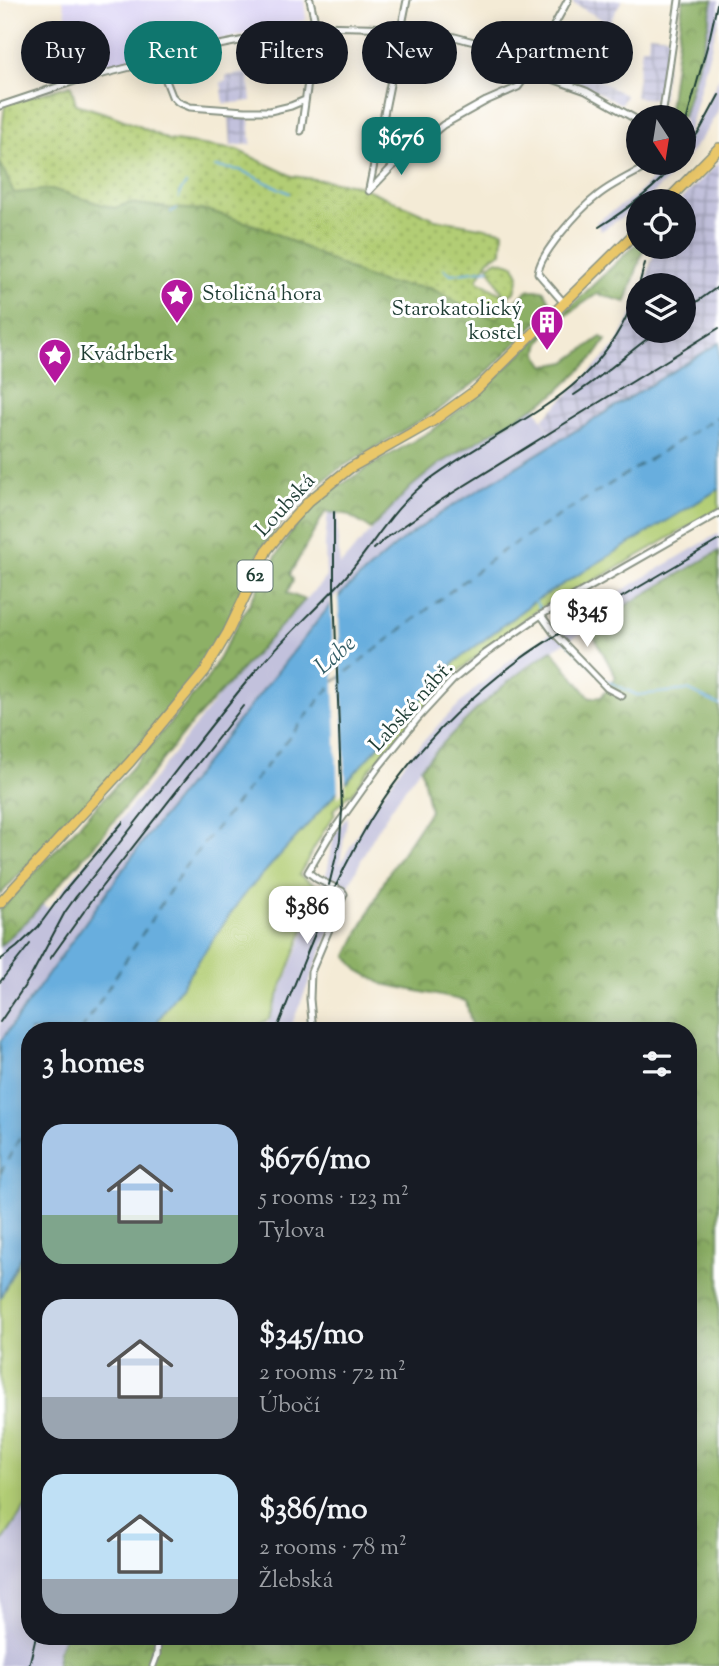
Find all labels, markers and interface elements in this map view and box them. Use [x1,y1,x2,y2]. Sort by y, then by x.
chip: Buy [21,21,110,84]
chip: Rent [124,21,222,84]
chip: Filters [236,21,348,84]
chip: New [362,21,457,84]
chip: Apartment [471,21,633,84]
north arrow [626,105,696,175]
map controls [626,105,696,343]
pin: $676 [360,118,442,177]
text: $676 [378,123,424,156]
button: locate [626,189,696,259]
button: layers [626,273,696,343]
place icon: Stoličná hora [158,276,196,325]
place label: Stoličná hora [202,280,322,310]
place label: Starokatolický kostel [392,295,523,349]
building icon: Starokatolický kostel [528,303,566,352]
place icon: Kvádrberk [36,336,74,385]
place label: Kvádrberk [80,340,175,370]
street label: Loubská [249,467,323,544]
road number: 62 [238,561,272,592]
pin: $345 [546,590,628,649]
text: $345 [566,595,608,628]
water label: Labe [308,629,364,683]
street label: Labské nábř. [363,655,461,759]
pin: $386 [266,886,348,946]
text: $386 [285,892,329,925]
text: 3 homes [42,1043,145,1086]
icon: filters [638,1045,676,1083]
text: $676/mo [259,1139,371,1182]
icon: home [98,1152,182,1236]
text: 5 rooms · 123 m² [259,1182,409,1215]
text: Tylova [259,1215,325,1248]
text: $345/mo [259,1314,364,1357]
icon: home [98,1327,182,1411]
text: 2 rooms · 72 m² [259,1357,406,1390]
text: Úbočí [259,1390,320,1423]
text: $386/mo [259,1489,368,1532]
icon: home [98,1502,182,1586]
text: 2 rooms · 78 m² [259,1532,407,1565]
text: Žlebská [259,1565,333,1598]

